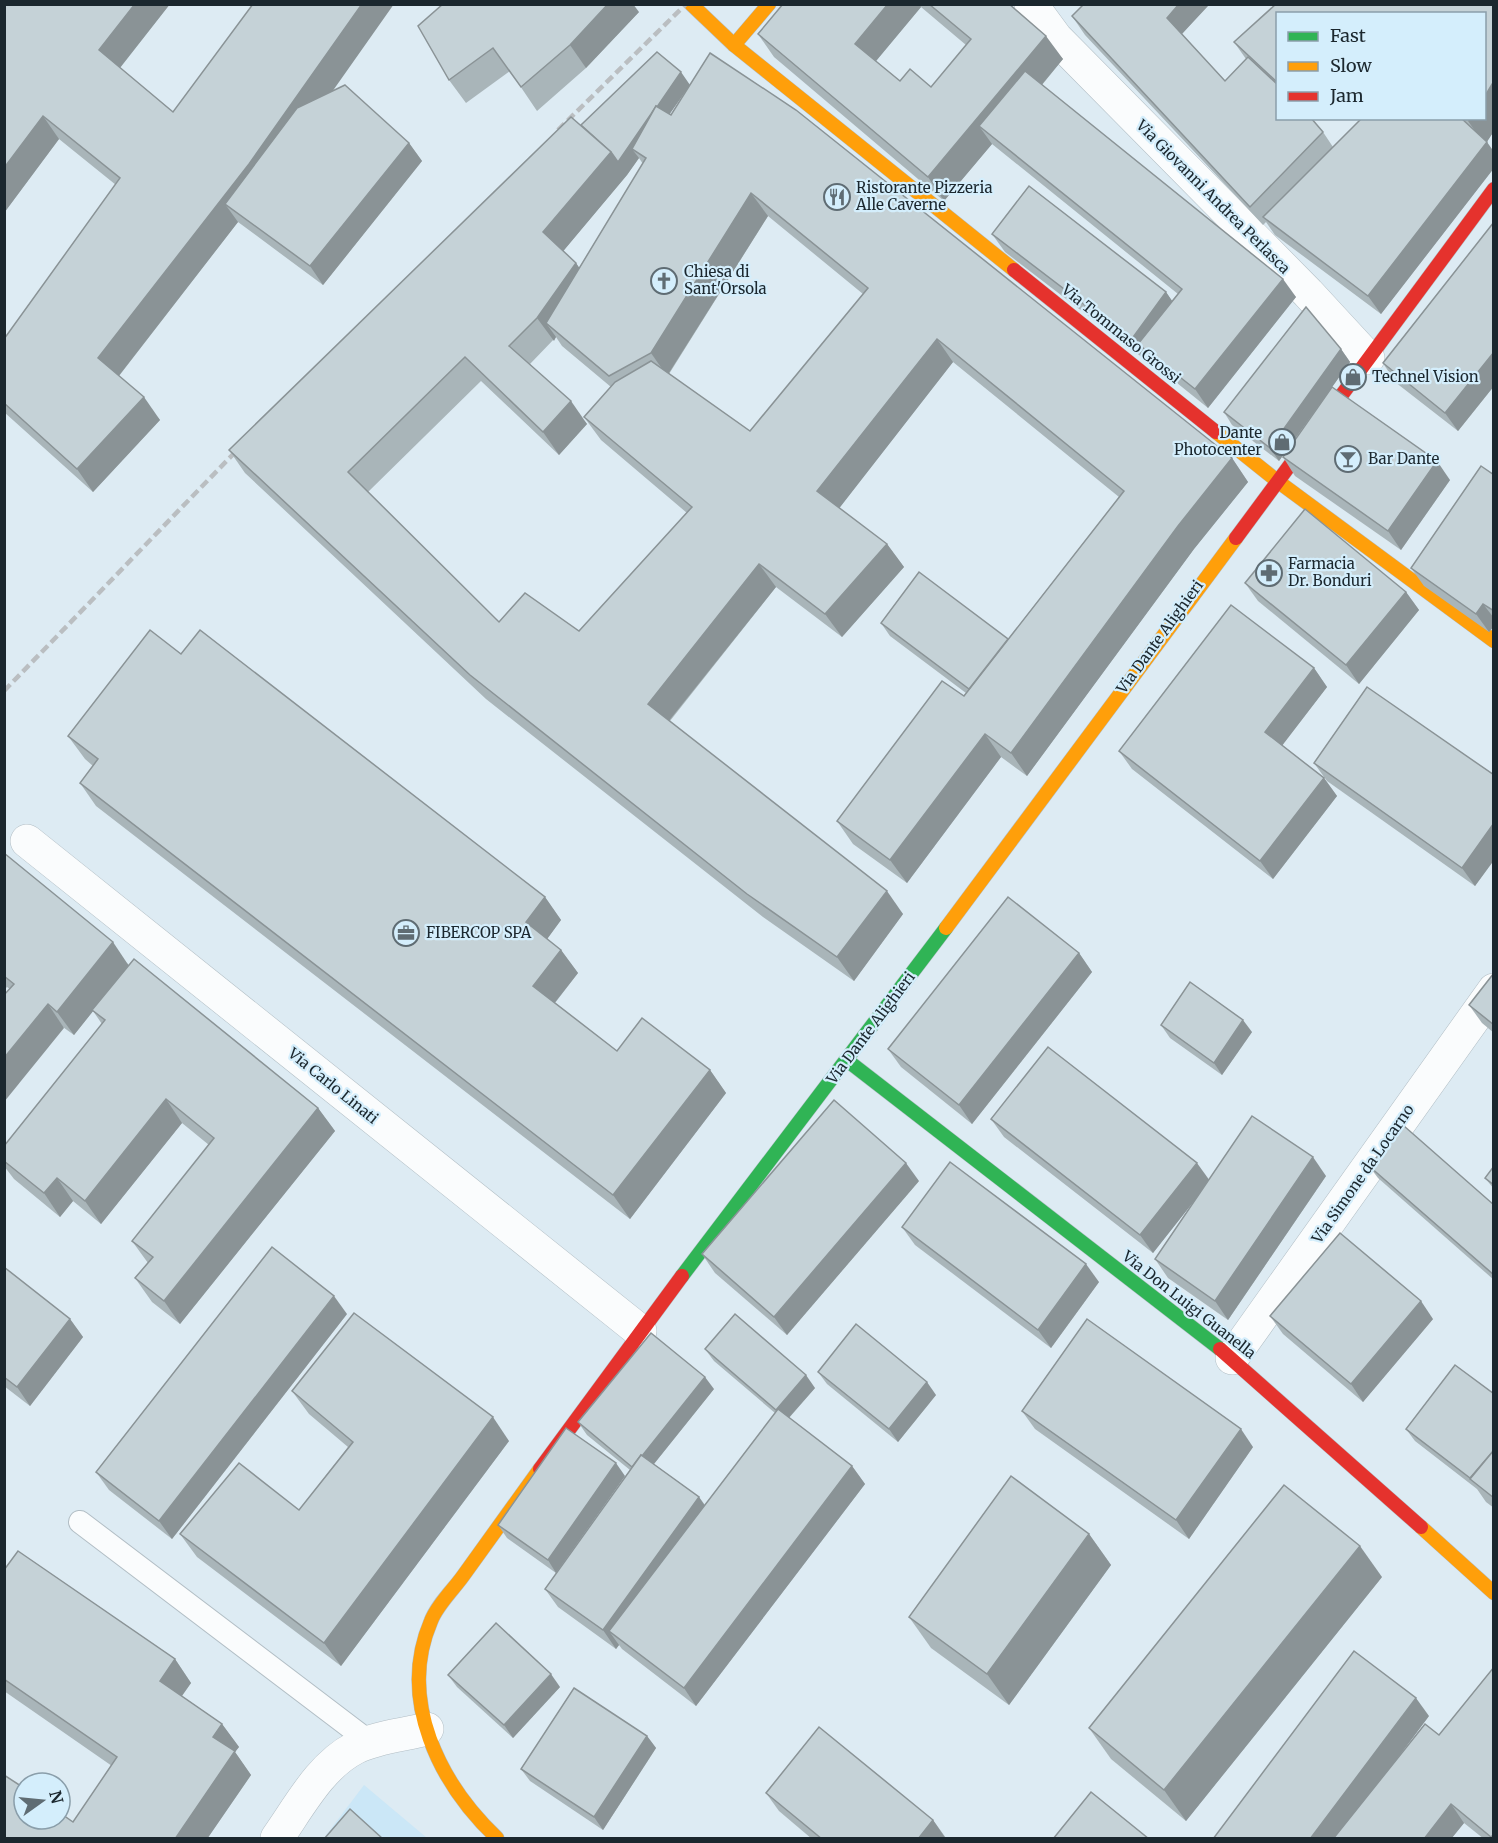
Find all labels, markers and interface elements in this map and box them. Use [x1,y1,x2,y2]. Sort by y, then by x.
legend [1276,12,1486,120]
text: Fast [1330,24,1366,47]
text: Slow [1330,54,1373,77]
text: Jam [1329,84,1364,107]
street label: Via Giovanni Andrea Perlasca [1132,115,1294,278]
place label: Ristorante Pizzeria Alle Caverne [855,178,992,214]
restaurant icon: Ristorante Pizzeria Alle Caverne [822,182,852,212]
place label: Chiesa di Sant'Orsola [684,262,767,298]
church icon: Chiesa di Sant'Orsola [649,266,679,296]
street label: Via Tommaso Grossi [1057,279,1185,388]
shop icon: Technel Vision [1338,362,1368,392]
place label: Technel Vision [1372,367,1479,386]
place label: Dante Photocenter [1174,423,1262,459]
shop icon: Dante Photocenter [1267,427,1297,457]
bar icon: Bar Dante [1333,444,1363,474]
place label: Bar Dante [1368,449,1439,468]
place label: Farmacia Dr. Bonduri [1288,554,1372,590]
pharmacy icon: Farmacia Dr. Bonduri [1254,558,1284,588]
street label: Via Dante Alighieri [1111,576,1207,698]
office icon: FIBERCOP SPA [391,918,421,948]
place label: FIBERCOP SPA [426,923,532,942]
street label: Via Dante Alighieri [822,968,919,1088]
street label: Via Carlo Linati [284,1043,382,1128]
street label: Via Simone da Locarno [1307,1100,1418,1248]
street label: Via Don Luigi Guanella [1118,1246,1260,1363]
north arrow [12,1771,72,1831]
text: N [45,1788,68,1806]

